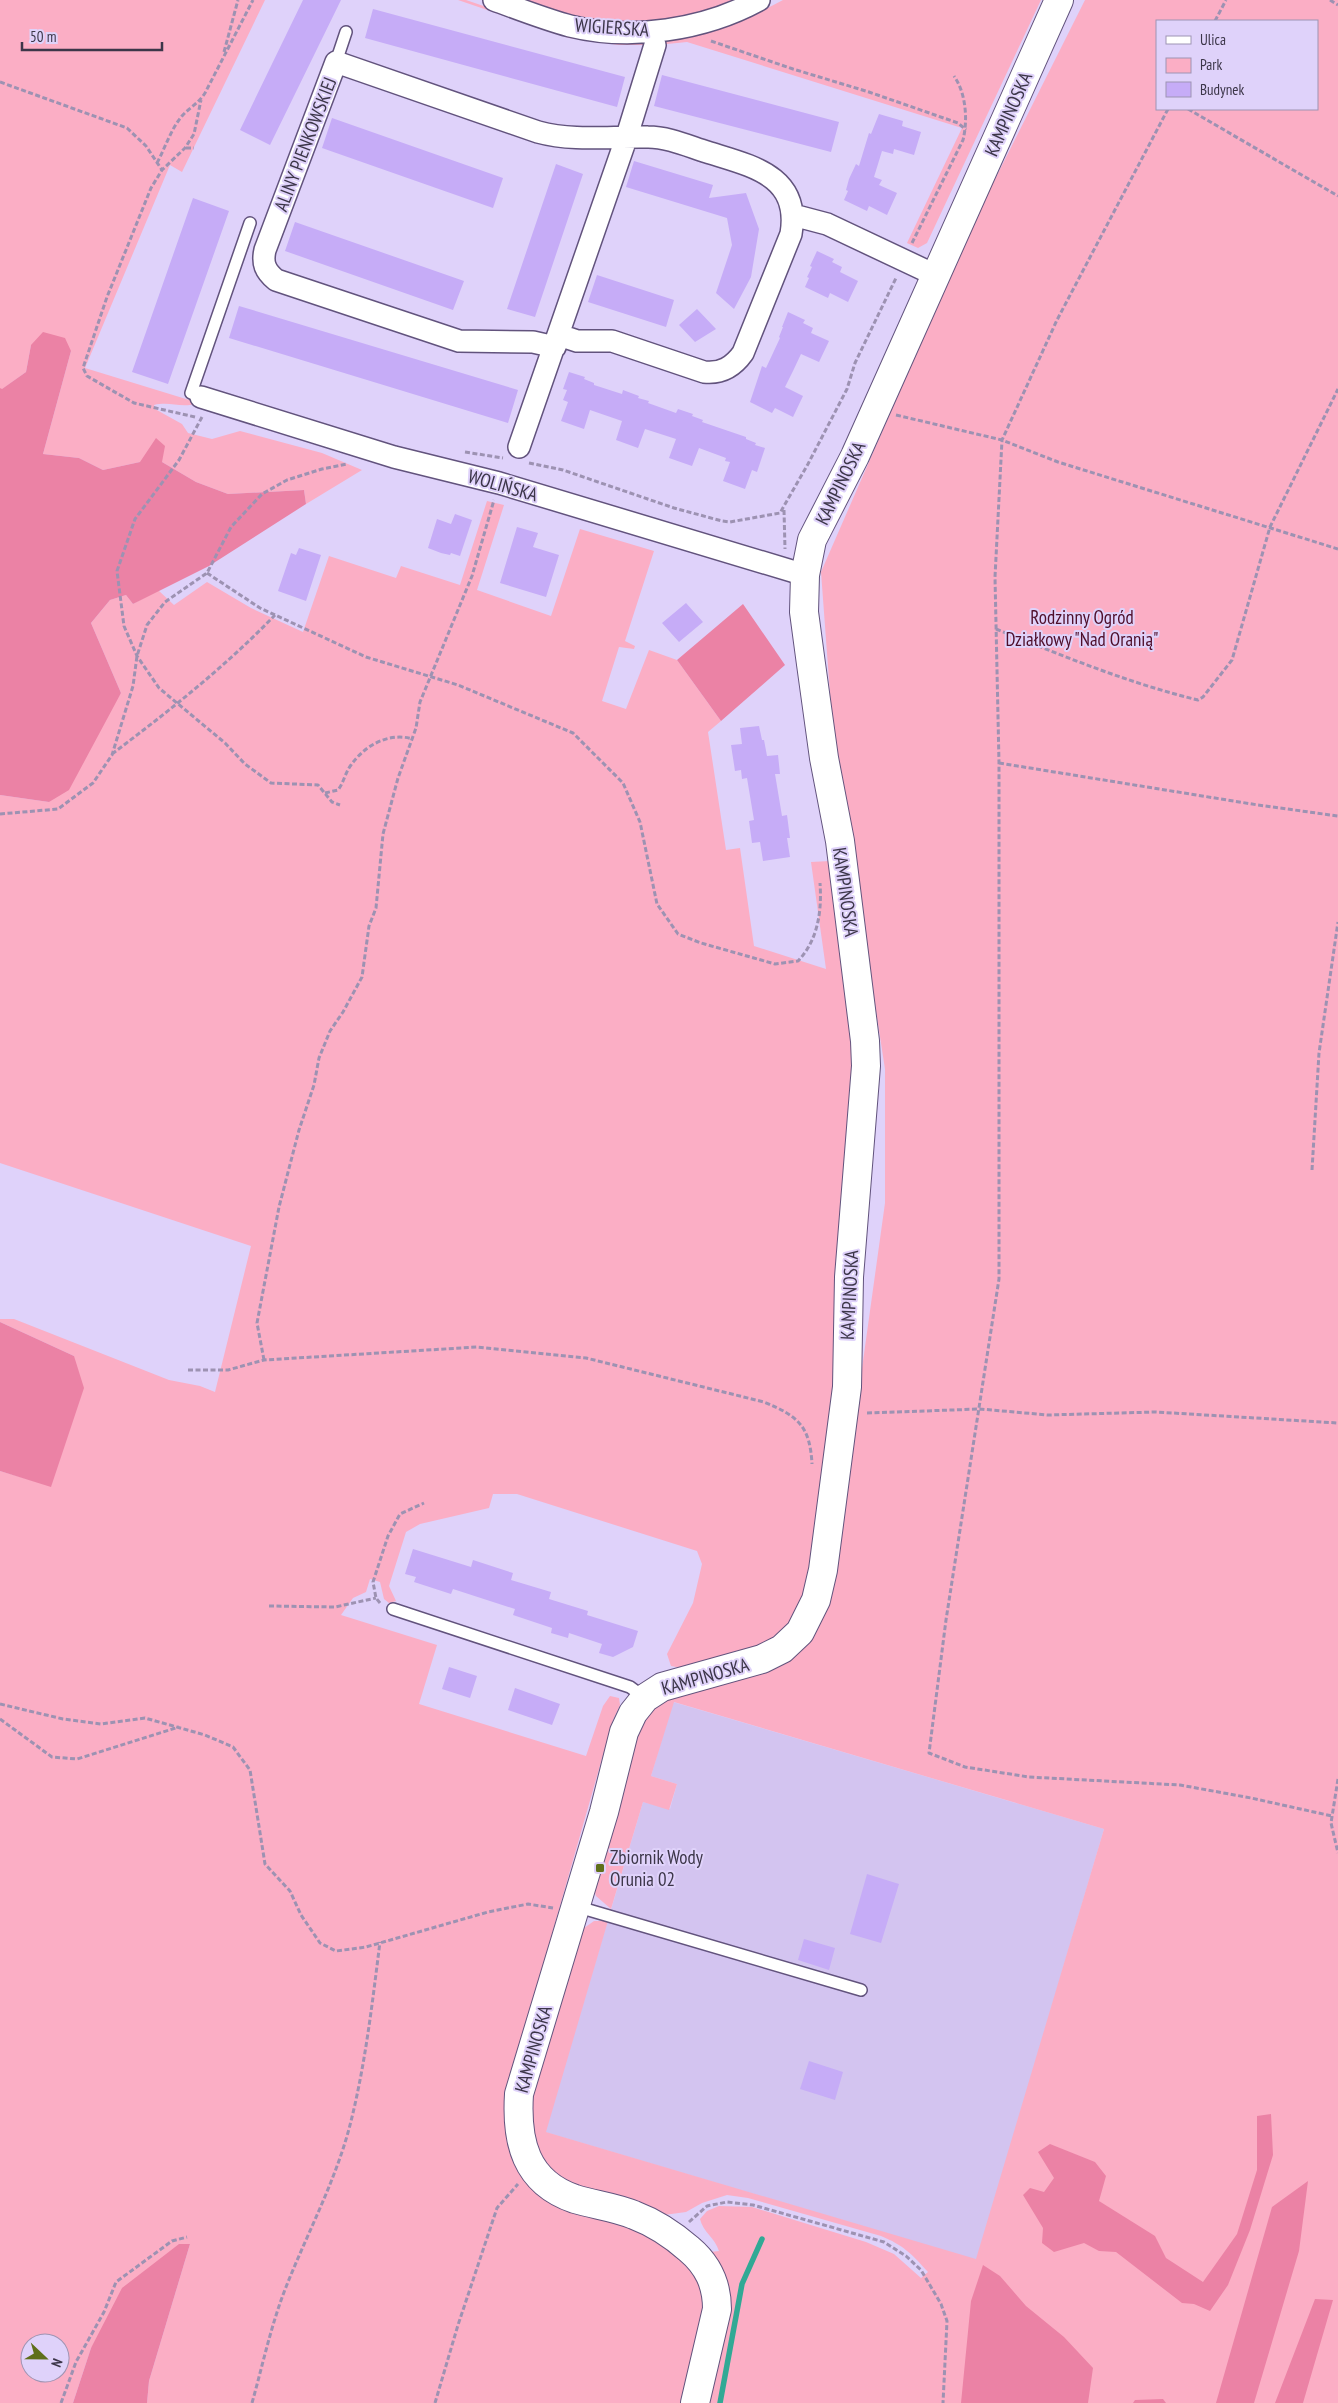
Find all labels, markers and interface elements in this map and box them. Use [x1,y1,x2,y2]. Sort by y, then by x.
street label: WIGIERSKA [574,12,650,42]
scale bar [22,20,162,52]
legend [1156,20,1318,110]
text: 50 m [30,27,56,46]
text: Ulica [1200,30,1226,49]
text: Park [1200,55,1222,74]
street label: KAMPINOSKA [979,68,1037,160]
street label: ALINY PIENKOWSKIEJ [268,74,342,214]
text: Budynek [1200,80,1244,99]
street label: KAMPINOSKA [810,437,870,529]
street label: WOLIŃSKA [465,464,541,506]
park label: Rodzinny Ogród Działkowy "Nad Oranią" [1005,605,1159,651]
street label: KAMPINOSKA [828,846,864,938]
street label: KAMPINOSKA [835,1250,863,1340]
street label: KAMPINOSKA [659,1652,751,1700]
place label: Zbiornik Wody Orunia 02 [610,1845,704,1891]
marker: Zbiornik Wody Orunia 02 [594,1862,606,1874]
street label: KAMPINOSKA [509,2003,557,2095]
north arrow [20,2333,70,2383]
text: N [47,2356,67,2370]

